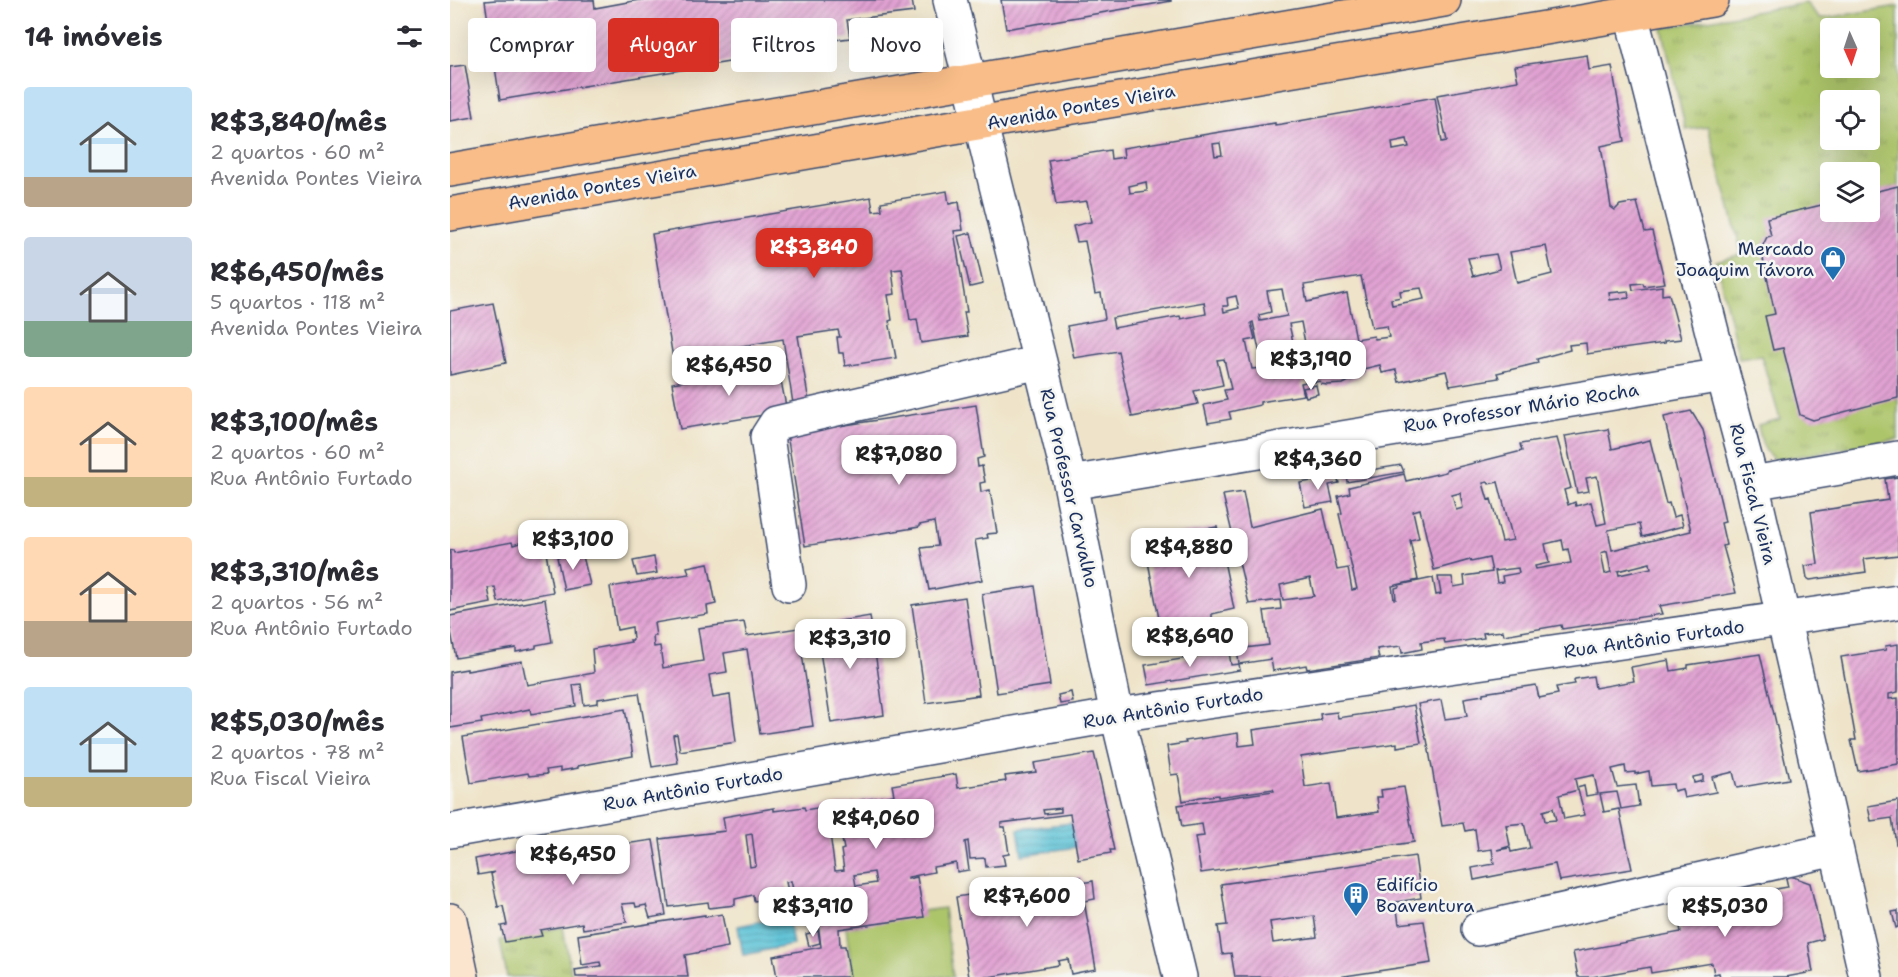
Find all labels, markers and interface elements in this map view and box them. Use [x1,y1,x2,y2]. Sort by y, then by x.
chip: Comprar [468,18,596,72]
chip: Alugar [608,18,719,72]
chip: Filtros [731,18,837,72]
chip: Novo [849,18,943,72]
north arrow [1820,18,1880,78]
map controls [1820,18,1880,222]
text: 14 imóveis [24,19,163,54]
icon: filters [393,20,426,53]
street label: Avenida Pontes Vieira [985,79,1177,135]
button: locate [1820,90,1880,150]
text: R$3,840/mês [210,104,387,139]
icon: home [72,111,144,183]
text: 2 quartos · 60 m² [210,139,385,165]
street label: Avenida Pontes Vieira [506,159,698,215]
button: layers [1820,162,1880,222]
text: Avenida Pontes Vieira [210,165,422,191]
pin: R$3,840 [759,228,869,279]
text: R$3,840 [770,234,858,260]
place label: Mercado Joaquim Távora [1676,237,1814,282]
shop icon: Mercado Joaquim Távora [1818,244,1848,282]
text: R$6,450/mês [210,254,384,289]
icon: home [72,261,144,333]
text: 5 quartos · 118 m² [210,289,385,315]
text: Avenida Pontes Vieira [210,315,422,341]
pin: R$3,190 [1256,340,1366,391]
pin: R$6,450 [674,346,784,397]
text: R$3,190 [1270,346,1352,372]
text: R$6,450 [686,352,772,378]
street label: Rua Professor Mário Rocha [1402,378,1640,438]
street label: Rua Professor Carvalho [1034,386,1104,590]
text: R$3,100/mês [210,404,378,439]
icon: home [72,411,144,483]
street label: Rua Fiscal Vieira [1724,421,1782,567]
pin: R$7,080 [844,435,954,486]
text: 2 quartos · 60 m² [210,439,385,465]
pin: R$4,360 [1263,440,1373,491]
text: R$7,080 [855,441,943,467]
text: R$4,360 [1274,446,1362,472]
text: Rua Antônio Furtado [210,465,413,491]
pin: R$3,100 [518,520,628,571]
text: R$3,100 [532,526,614,552]
pin: R$4,880 [1134,528,1244,579]
text: R$4,880 [1145,534,1233,560]
text: R$3,310/mês [210,554,379,589]
icon: home [72,561,144,633]
text: 2 quartos · 56 m² [210,589,383,615]
street label: Rua Antônio Furtado [1562,614,1746,664]
text: Rua Antônio Furtado [210,615,413,641]
pin: R$8,690 [1135,617,1245,668]
pin: R$3,310 [795,619,905,670]
text: R$8,690 [1146,623,1234,649]
text: R$3,310 [809,625,891,651]
street label: Rua Antônio Furtado [1081,682,1265,734]
text: R$5,030/mês [210,704,385,739]
icon: home [72,711,144,783]
text: 2 quartos · 78 m² [210,739,384,765]
street label: Rua Antônio Furtado [601,761,785,817]
text: Rua Fiscal Vieira [210,765,371,791]
pin: R$4,060 [821,799,931,850]
text: R$4,060 [832,805,920,831]
pin: R$6,450 [518,835,628,886]
text: R$6,450 [530,841,616,867]
place label: Edifício Boaventura [1376,873,1474,918]
pin: R$7,600 [972,877,1082,928]
building icon: Edifício Boaventura [1341,880,1371,918]
text: R$7,600 [983,883,1071,909]
pin: R$3,910 [758,887,868,938]
pin: R$5,030 [1670,887,1780,938]
text: R$3,910 [773,893,853,919]
text: R$5,030 [1682,893,1768,919]

